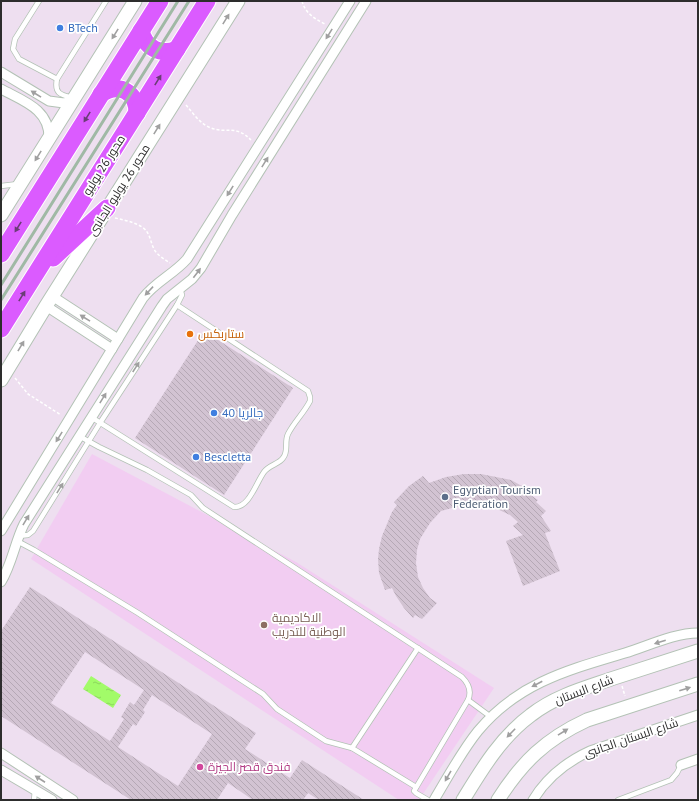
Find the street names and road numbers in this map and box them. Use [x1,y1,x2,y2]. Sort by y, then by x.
street label: محور 26 يوليو [79,132,128,198]
street label: محور 26 يوليو الجانبى [84,141,153,238]
street label: شارع البستان [552,671,616,709]
street label: شارع البستان الجانبى [582,714,680,762]

